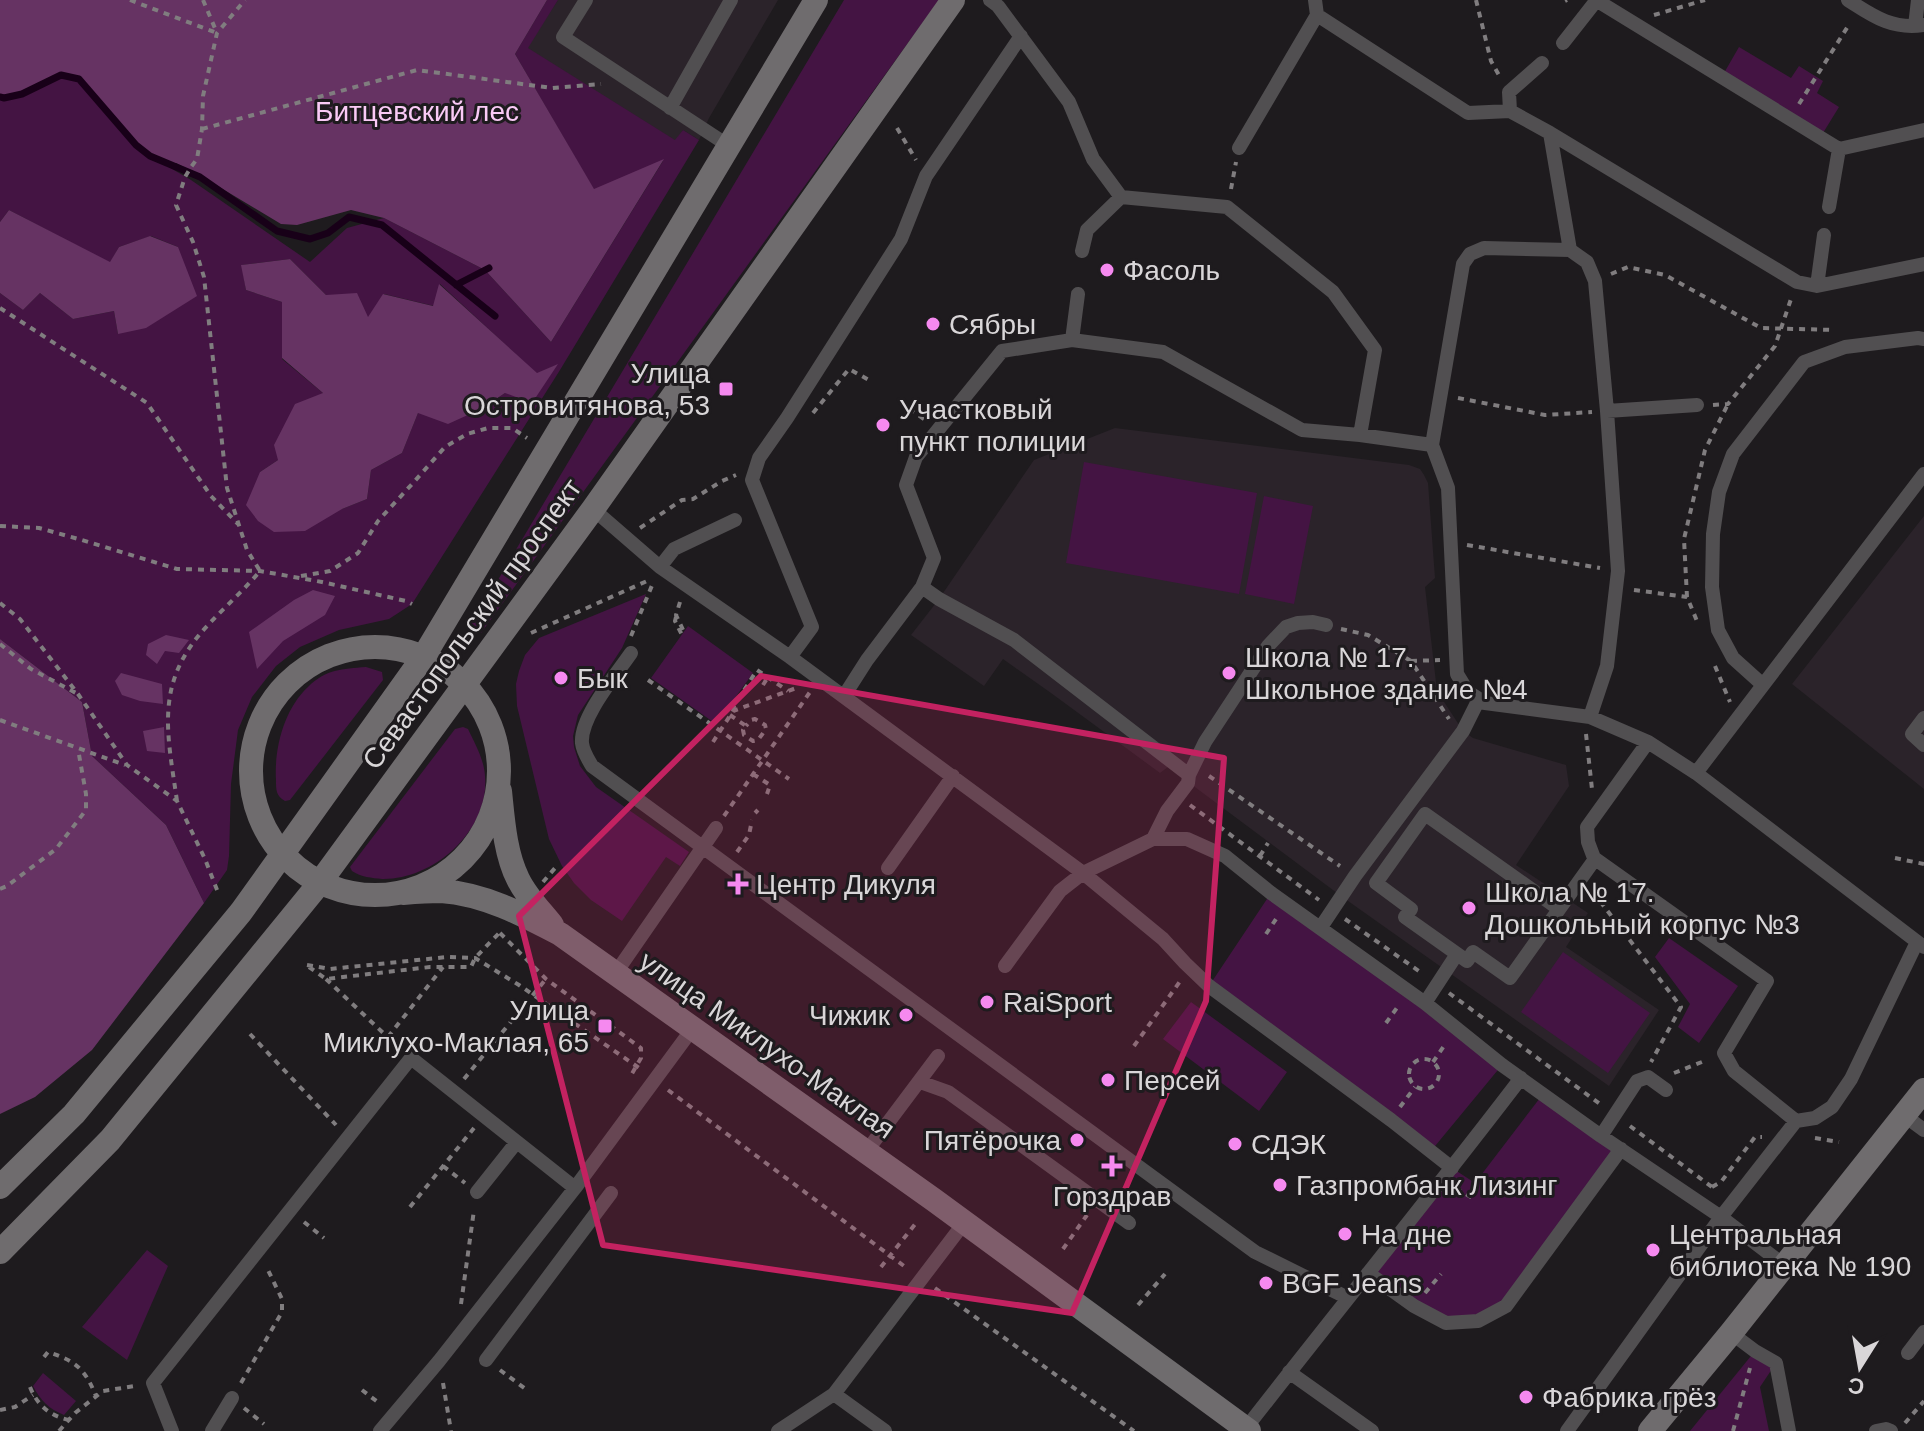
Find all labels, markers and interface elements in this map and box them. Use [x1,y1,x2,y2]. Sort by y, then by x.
park label: Битцевский лес [315,96,519,127]
place label: Фасоль [1123,255,1220,286]
marker: Фасоль [1098,261,1116,279]
place label: Сябры [949,309,1036,340]
marker: Сябры [924,315,942,333]
place label: Улица Островитянова, 53 [464,358,710,421]
marker: Улица Островитянова, 53 [717,380,735,398]
place label: Участковый пункт полиции [899,394,1086,457]
marker: Участковый пункт полиции [874,416,892,434]
street label: Севастопольский проспект [356,473,588,775]
place label: Школа № 17. Школьное здание №4 [1245,642,1528,705]
place label: Бык [577,663,629,694]
marker: Школа № 17. Школьное здание №4 [1220,664,1238,682]
marker: Бык [552,669,570,687]
place label: Центр Дикуля [756,869,936,900]
marker: Центр Дикуля [727,873,749,895]
place label: Школа № 17. Дошкольный корпус №3 [1485,877,1800,940]
marker: Школа № 17. Дошкольный корпус №3 [1460,899,1478,917]
street label: улица Миклухо-Маклая [634,945,900,1145]
place label: RaiSport [1003,987,1112,1018]
marker: RaiSport [978,993,996,1011]
place label: Улица Миклухо-Маклая, 65 [323,995,589,1058]
place label: Чижик [809,1000,891,1031]
marker: Чижик [897,1006,915,1024]
marker: Улица Миклухо-Маклая, 65 [596,1017,614,1035]
place label: Персей [1124,1065,1220,1096]
marker: Персей [1099,1071,1117,1089]
place label: Пятёрочка [924,1125,1061,1156]
place label: СДЭК [1251,1129,1327,1160]
marker: Пятёрочка [1068,1131,1086,1149]
marker: СДЭК [1226,1135,1244,1153]
marker: Горздрав [1103,1157,1121,1175]
place label: Газпромбанк Лизинг [1296,1170,1558,1201]
marker: Газпромбанк Лизинг [1271,1176,1289,1194]
place label: Горздрав [1053,1181,1171,1212]
place label: На дне [1361,1219,1452,1250]
place label: Центральная библиотека № 190 [1669,1219,1911,1282]
marker: На дне [1336,1225,1354,1243]
marker: Центральная библиотека № 190 [1644,1241,1662,1259]
place label: BGF Jeans [1282,1268,1422,1299]
marker: BGF Jeans [1257,1274,1275,1292]
north arrow [1820,1327,1900,1407]
text: С [1846,1372,1866,1400]
place label: Фабрика грёз [1542,1382,1717,1413]
marker: Фабрика грёз [1517,1388,1535,1406]

